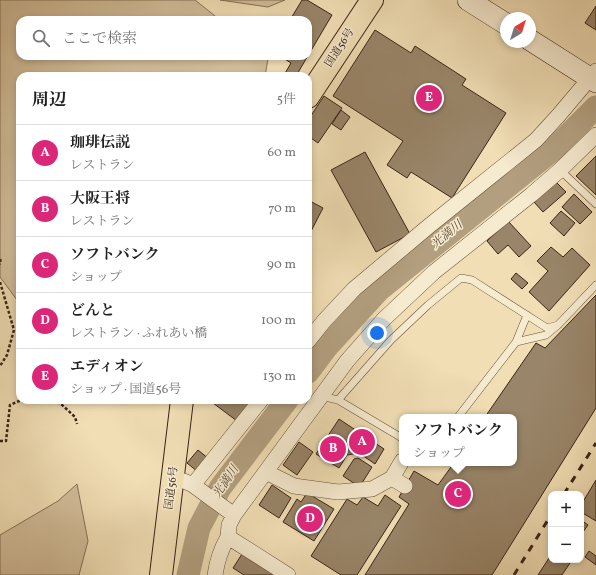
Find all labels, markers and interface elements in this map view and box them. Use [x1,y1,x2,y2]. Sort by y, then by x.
north arrow [500,12,536,48]
search box [16,16,312,60]
street label: 国道56号 [322,26,358,70]
icon: search [30,27,52,49]
text: ここで検索 [62,29,137,50]
pin: E [416,83,442,113]
text: 周辺 [32,89,66,112]
text: 5件 [277,91,296,109]
text: 珈琲伝説 [70,133,130,154]
text: A [40,144,50,162]
text: 60 m [268,144,296,162]
text: レストラン [70,157,135,175]
text: 大阪王将 [70,189,130,210]
text: B [41,200,49,218]
text: 70 m [268,200,296,218]
text: レストラン [70,213,135,231]
water label: 光満川 [428,216,468,253]
text: ソフトバンク [70,245,159,266]
text: C [41,256,49,274]
text: 90 m [267,256,296,274]
text: ショップ [70,269,122,287]
text: どんと [70,301,115,322]
text: D [40,312,50,330]
text: 100 m [261,312,296,330]
your location [367,323,387,343]
text: レストラン · ふれあい橋 [70,325,207,343]
text: エディオン [70,357,144,378]
text: E [41,368,49,386]
text: 130 m [263,368,296,386]
text: ショップ · 国道56号 [70,381,181,399]
popup [399,414,517,466]
text: ソフトバンク [413,421,503,442]
pin: A [349,427,375,457]
pin: B [320,434,346,464]
text: ショップ [413,445,465,463]
water label: 光満川 [209,461,244,501]
street label: 国道56号 [162,465,182,511]
pin: C [445,479,471,509]
map controls [548,491,584,563]
button: + [548,491,584,527]
pin: D [297,504,323,534]
button: − [548,527,584,563]

